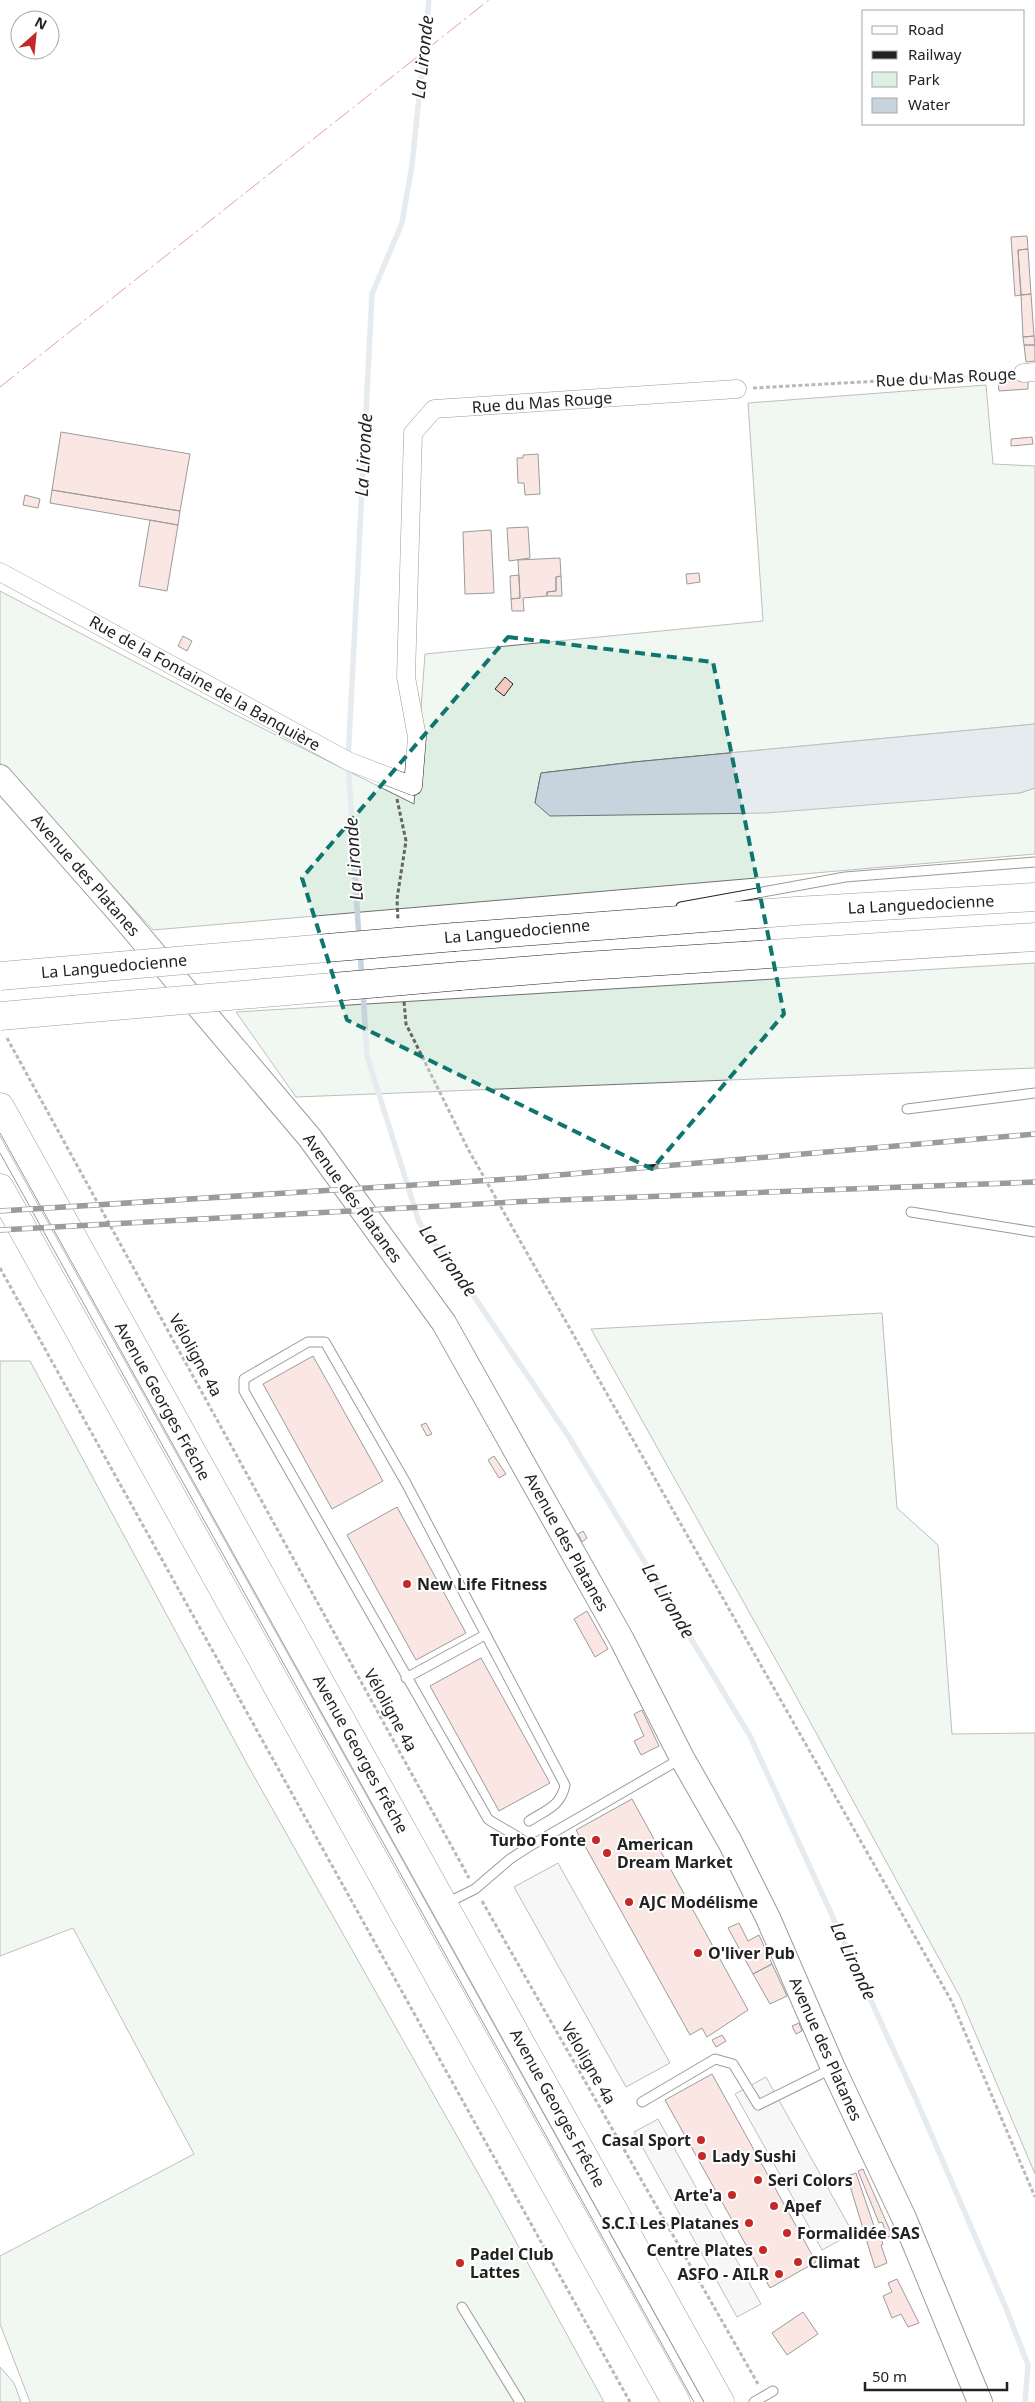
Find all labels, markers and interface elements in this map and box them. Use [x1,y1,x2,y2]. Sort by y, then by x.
north arrow [10,10,60,60]
legend [862,10,1025,125]
text: N [32,12,51,34]
water label: La Lironde [406,14,438,100]
text: Road [908,19,944,39]
text: Railway [908,44,962,64]
text: Park [908,69,940,89]
text: Water [908,94,950,114]
street label: Rue du Mas Rouge [875,362,1017,392]
street label: Rue du Mas Rouge [471,386,613,418]
water label: La Lironde [349,413,377,497]
street label: Rue de la Fontaine de la Banquière [86,610,324,756]
street label: Avenue des Platanes [27,809,145,941]
water label: La Lironde [338,817,368,902]
street label: La Languedocienne [847,889,995,919]
street label: La Languedocienne [443,914,591,948]
street label: La Languedocienne [40,949,188,983]
street label: Avenue des Platanes [299,1129,407,1267]
water label: La Lironde [415,1220,483,1301]
street label: Véloligne 4a [164,1310,228,1400]
street label: Avenue Georges Frêche [110,1318,216,1484]
street label: Avenue des Platanes [520,1469,614,1615]
water label: La Lironde [637,1559,701,1642]
place label: New Life Fitness [417,1573,547,1595]
marker: New Life Fitness [401,1578,413,1590]
street label: Véloligne 4a [359,1665,423,1755]
street label: Avenue Georges Frêche [308,1671,414,1837]
place label: Turbo Fonte [490,1829,586,1851]
place label: American Dream Market [617,1833,733,1873]
marker: Turbo Fonte [590,1834,602,1846]
marker: American Dream Market [601,1847,613,1859]
place label: AJC Modélisme [639,1891,758,1913]
marker: AJC Modélisme [623,1896,635,1908]
water label: La Lironde [825,1918,882,2004]
place label: O'liver Pub [708,1942,795,1964]
marker: O'liver Pub [692,1947,704,1959]
street label: Avenue des Platanes [784,1974,868,2124]
street label: Véloligne 4a [557,2018,621,2108]
street label: Avenue Georges Frêche [505,2025,611,2191]
place label: Casal Sport [602,2129,691,2151]
marker: Casal Sport [695,2134,707,2146]
place label: Lady Sushi [712,2145,796,2167]
marker: Lady Sushi [696,2150,708,2162]
place label: Seri Colors [768,2169,853,2191]
marker: Seri Colors [752,2174,764,2186]
place label: Arte'a [674,2184,722,2206]
marker: Arte'a [726,2189,738,2201]
place label: Apef [784,2195,822,2217]
marker: Apef [768,2200,780,2212]
place label: S.C.I Les Platanes [602,2212,739,2234]
marker: S.C.I Les Platanes [743,2217,755,2229]
place label: Formalidée SAS [797,2222,920,2244]
marker: Formalidée SAS [781,2227,793,2239]
place label: Centre Plates [646,2239,753,2261]
place label: Padel Club Lattes [470,2243,554,2283]
marker: Centre Plates [757,2244,769,2256]
place label: Climat [808,2251,860,2273]
marker: Climat [792,2256,804,2268]
marker: Padel Club Lattes [454,2257,466,2269]
place label: ASFO - AILR [677,2263,769,2285]
marker: ASFO - AILR [773,2268,785,2280]
scale bar [865,2360,1008,2392]
text: 50 m [872,2366,907,2386]

